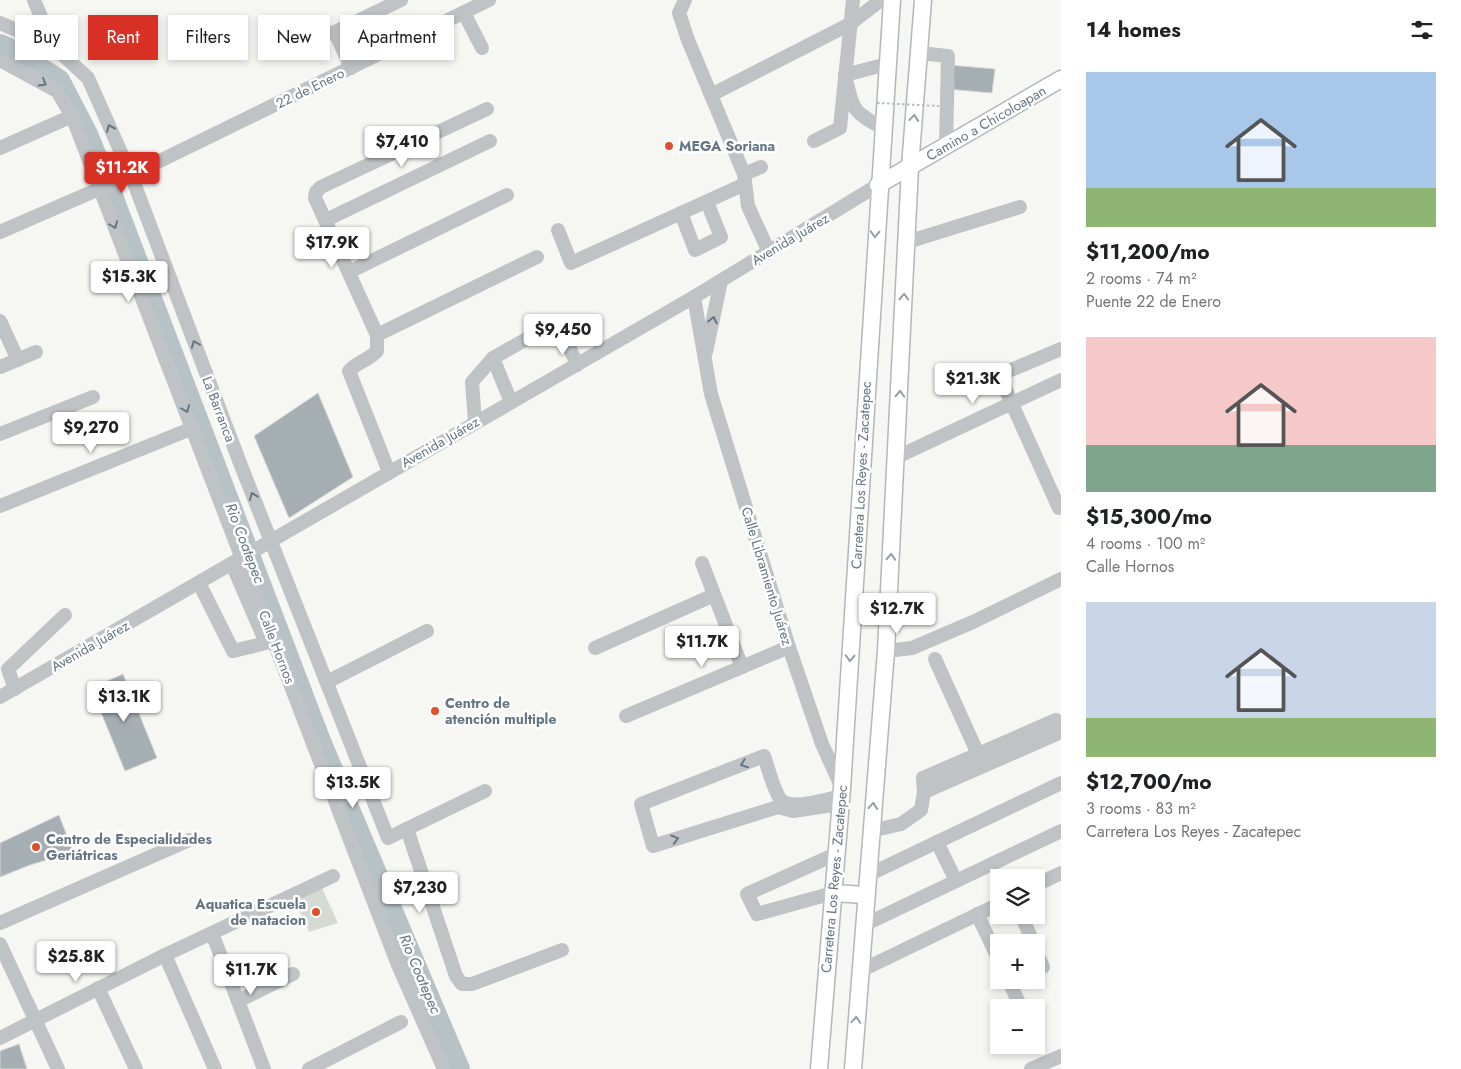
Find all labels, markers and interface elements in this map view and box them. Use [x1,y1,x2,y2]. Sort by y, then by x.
chip: Buy [15,15,78,60]
chip: Rent [88,15,158,60]
chip: Filters [168,15,248,60]
chip: New [258,15,330,60]
chip: Apartment [340,15,454,60]
text: 14 homes [1086,15,1181,45]
icon: filters [1408,16,1436,44]
street label: 22 de Enero [272,63,348,113]
one-way arrow [37,76,46,86]
street label: Camino a Chicoloapan [922,80,1050,166]
icon: home [1216,105,1306,195]
one-way arrow [908,114,919,122]
one-way arrow [106,124,117,133]
pin: $7,410 [361,126,443,168]
text: $7,410 [375,130,429,153]
place label: MEGA Soriana [679,136,775,156]
marker: MEGA Soriana [663,140,675,152]
pin: $11.2K [81,152,163,194]
text: $11.2K [95,156,149,179]
street label: Avenida Juárez [748,208,833,270]
one-way arrow [108,220,119,229]
pin: $17.9K [291,226,373,269]
one-way arrow [870,230,881,238]
text: $17.9K [305,231,359,254]
text: $11,200/mo [1086,237,1210,267]
pin: $15.3K [88,260,170,303]
text: $15.3K [102,265,156,288]
text: 2 rooms · 74 m² [1086,267,1197,290]
text: Puente 22 de Enero [1086,290,1221,313]
one-way arrow [899,292,910,300]
pin: $9,450 [522,314,604,356]
one-way arrow [707,316,718,325]
text: $9,450 [535,318,591,341]
one-way arrow [191,340,201,349]
pin: $21.3K [932,362,1014,405]
text: $21.3K [946,367,1000,390]
icon: home [1216,370,1306,460]
street label: La Barranca [197,373,241,445]
street label: Carretera Los Reyes - Zacatepec [846,380,876,570]
one-way arrow [894,390,905,398]
one-way arrow [179,404,190,413]
street label: Avenida Juárez [397,411,483,472]
pin: $9,270 [50,412,132,454]
text: $9,270 [63,416,119,439]
one-way arrow [249,492,259,501]
water label: Rio Coatepec [220,500,270,586]
text: $15,300/mo [1086,502,1212,532]
street label: Calle Libramiento Juárez [736,504,798,648]
text: 4 rooms · 100 m² [1086,532,1205,555]
one-way arrow [886,552,897,560]
text: Calle Hornos [1086,555,1174,578]
pin: $12.7K [856,592,938,635]
text: $12.7K [870,597,924,620]
street label: Calle Hornos [254,607,300,687]
street label: Avenida Juárez [47,615,133,676]
pin: $11.7K [661,626,743,668]
text: $11.7K [676,630,728,653]
icon: home [1216,635,1306,725]
one-way arrow [844,654,855,662]
pin: $13.1K [83,680,165,723]
text: $13.1K [98,685,150,708]
place label: Centro de atención multiple [445,693,556,729]
marker: Centro de atención multiple [429,705,441,717]
one-way arrow [740,758,749,768]
pin: $13.5K [312,766,394,809]
text: $12,700/mo [1086,767,1212,797]
text: $13.5K [326,771,380,794]
street label: Carretera Los Reyes - Zacatepec [816,784,852,974]
text: 3 rooms · 83 m² [1086,797,1196,820]
one-way arrow [867,802,878,810]
text: Carretera Los Reyes - Zacatepec [1086,820,1301,843]
place label: Centro de Especialidades Geriátricas [46,829,213,865]
one-way arrow [670,834,679,844]
marker: Centro de Especialidades Geriátricas [30,841,42,853]
map controls [990,869,1045,1054]
button: layers [990,869,1045,924]
pin: $7,230 [379,872,461,914]
text: $7,230 [393,876,447,899]
place label: Aquatica Escuela de natacion [194,894,306,930]
marker: Aquatica Escuela de natacion [310,906,322,918]
water label: Rio Coatepec [393,931,447,1017]
button: + [990,934,1045,989]
pin: $25.8K [35,940,117,983]
text: $25.8K [47,945,105,968]
pin: $11.7K [210,954,292,996]
text: $11.7K [225,958,277,981]
button: − [990,999,1045,1054]
one-way arrow [851,1016,862,1024]

